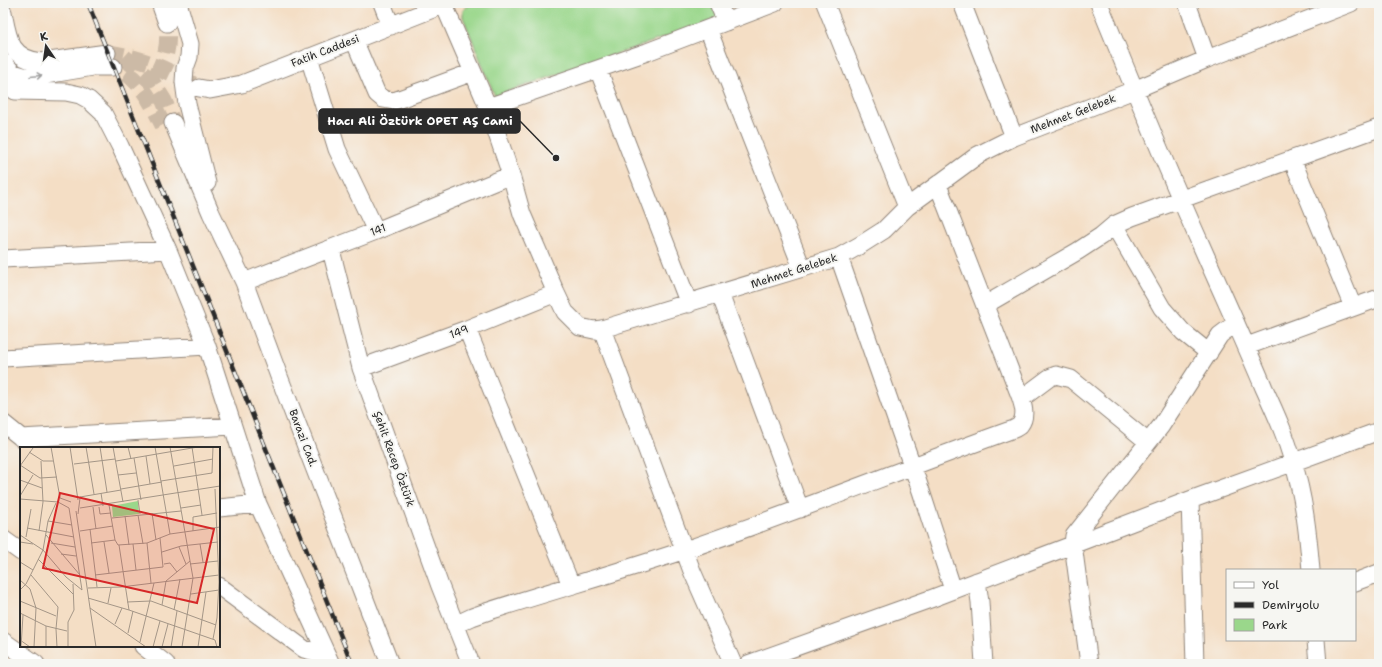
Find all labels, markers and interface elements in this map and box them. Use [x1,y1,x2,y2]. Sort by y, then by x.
north arrow [26,26,66,66]
text: K [39,28,50,45]
street label: Fatih Caddesi [289,31,361,71]
one-way arrow [29,73,42,80]
street label: Mehmet Gelebek [1028,91,1118,137]
callout: Hacı Ali Öztürk OPET AŞ Cami [319,109,520,133]
text: Hacı Ali Öztürk OPET AŞ Cami [327,113,513,129]
street label: 141 [368,220,388,240]
street label: Mehmet Gelebek [749,250,839,292]
street label: 149 [447,322,471,342]
street label: Barazi Cad. [285,407,321,469]
street label: Şehit Recep Öztürk [370,409,418,509]
inset map [20,447,220,647]
legend [1226,569,1356,641]
text: Yol [1262,577,1279,593]
text: Demiryolu [1262,597,1320,613]
text: Park [1262,617,1288,633]

